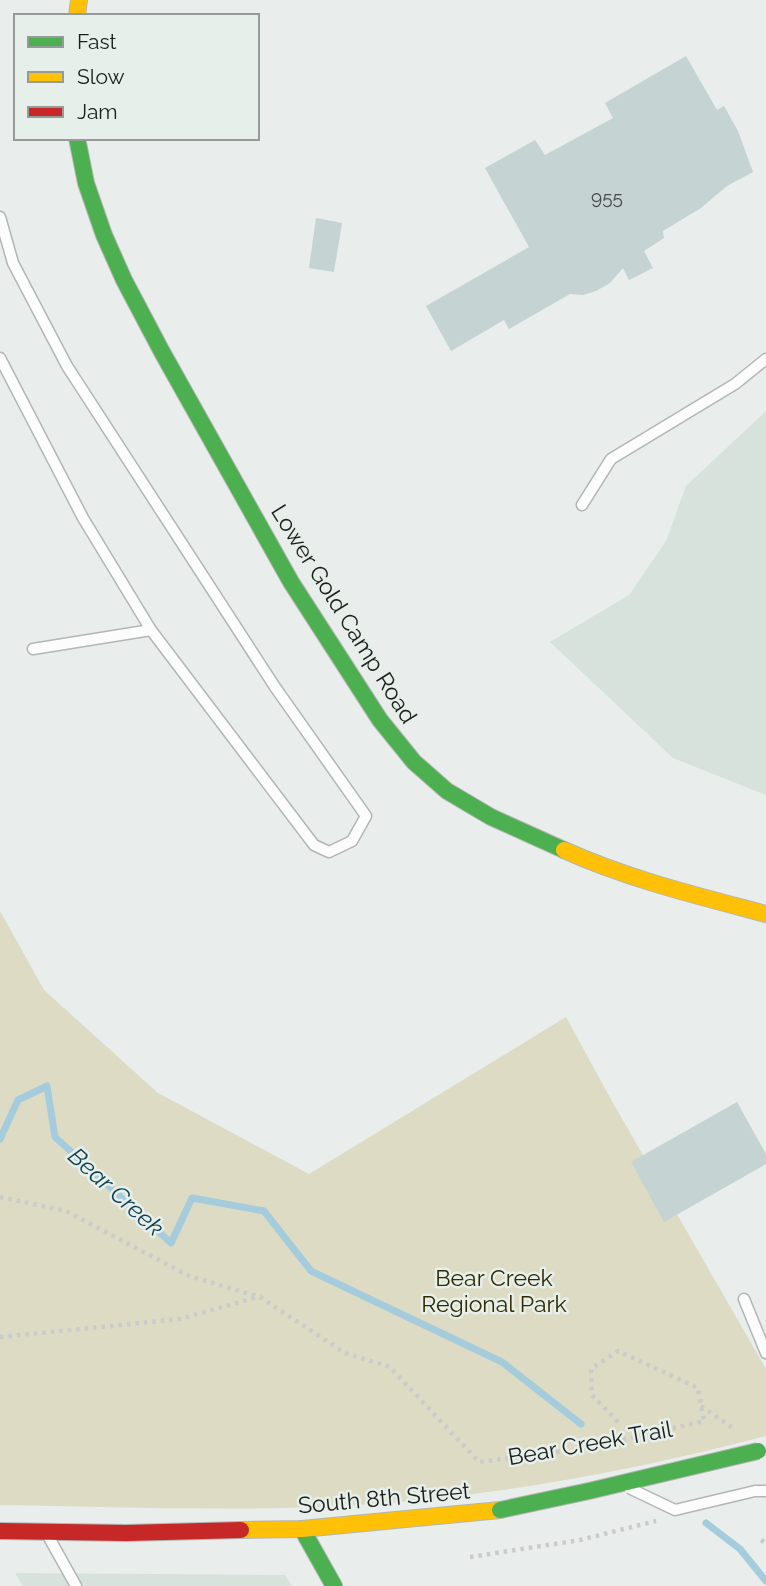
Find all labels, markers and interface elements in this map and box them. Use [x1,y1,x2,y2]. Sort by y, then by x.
legend [14,14,259,140]
text: Fast [77,29,117,54]
text: Slow [77,64,125,89]
text: Jam [77,99,118,124]
house number: 955 [591,186,623,208]
street label: Lower Gold Camp Road [266,499,423,728]
water label: Bear Creek [63,1141,170,1242]
park label: Bear Creek Regional Park [421,1264,567,1317]
street label: Bear Creek Trail [506,1415,675,1470]
street label: South 8th Street [297,1477,471,1518]

